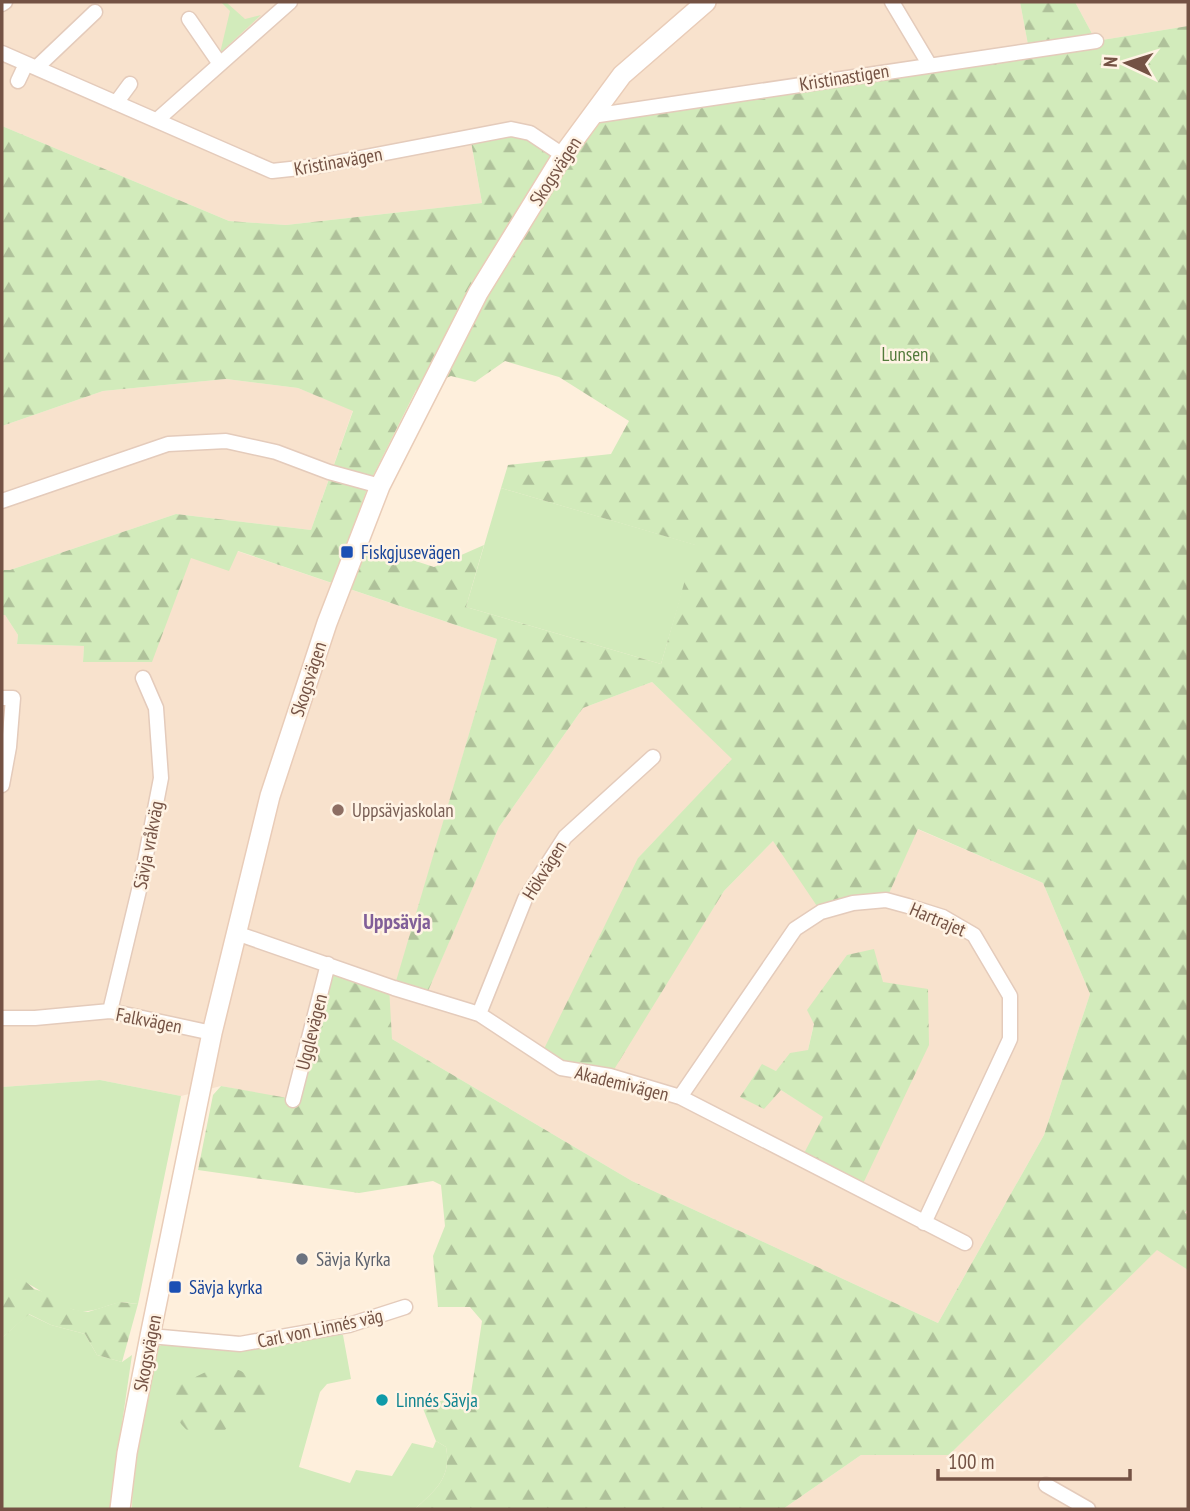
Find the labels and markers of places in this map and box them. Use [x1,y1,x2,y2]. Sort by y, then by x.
place label: Fiskgjusevägen [361,540,460,564]
marker: Fiskgjusevägen [339,544,355,560]
place label: Uppsävjaskolan [352,798,454,822]
marker: Uppsävjaskolan [330,802,346,818]
place label: Sävja Kyrka [316,1247,391,1271]
marker: Sävja Kyrka [294,1251,310,1267]
place label: Sävja kyrka [189,1275,263,1299]
marker: Sävja kyrka [167,1279,183,1295]
place label: Linnés Sävja [396,1388,478,1412]
marker: Linnés Sävja [374,1392,390,1408]

